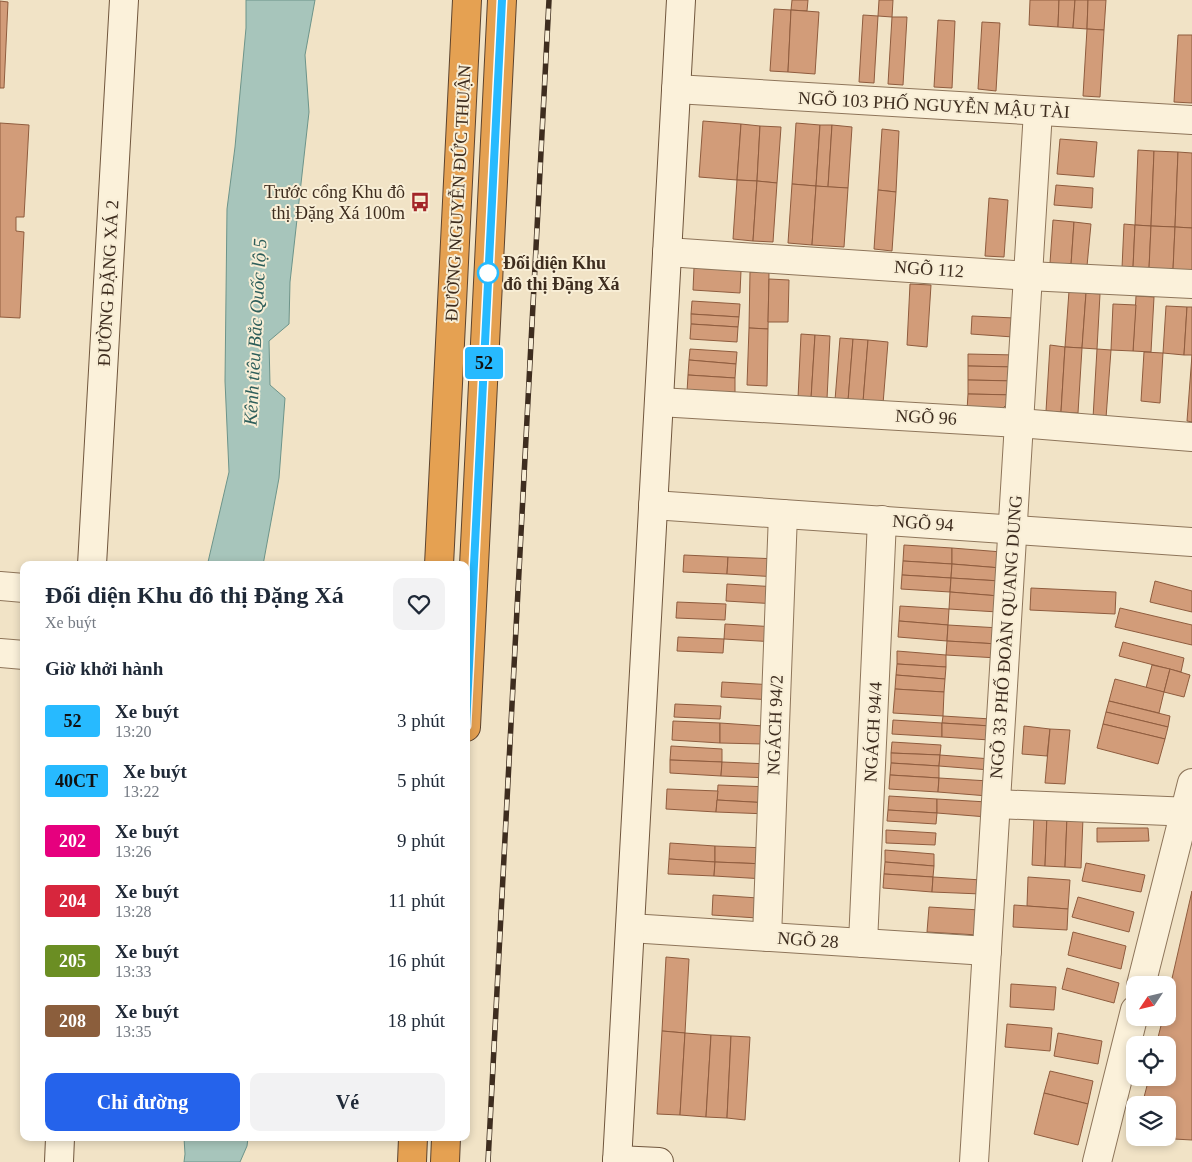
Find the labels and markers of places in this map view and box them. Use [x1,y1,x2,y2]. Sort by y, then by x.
place label: Trước cổng Khu đô thị Đặng Xá 100m [264,182,405,223]
bus stop icon: Trước cổng Khu đô thị Đặng Xá 100m [409,191,431,213]
place label: Đối diện Khu đô thị Đặng Xá [503,253,620,294]
marker: Đối diện Khu đô thị Đặng Xá [477,262,499,284]

